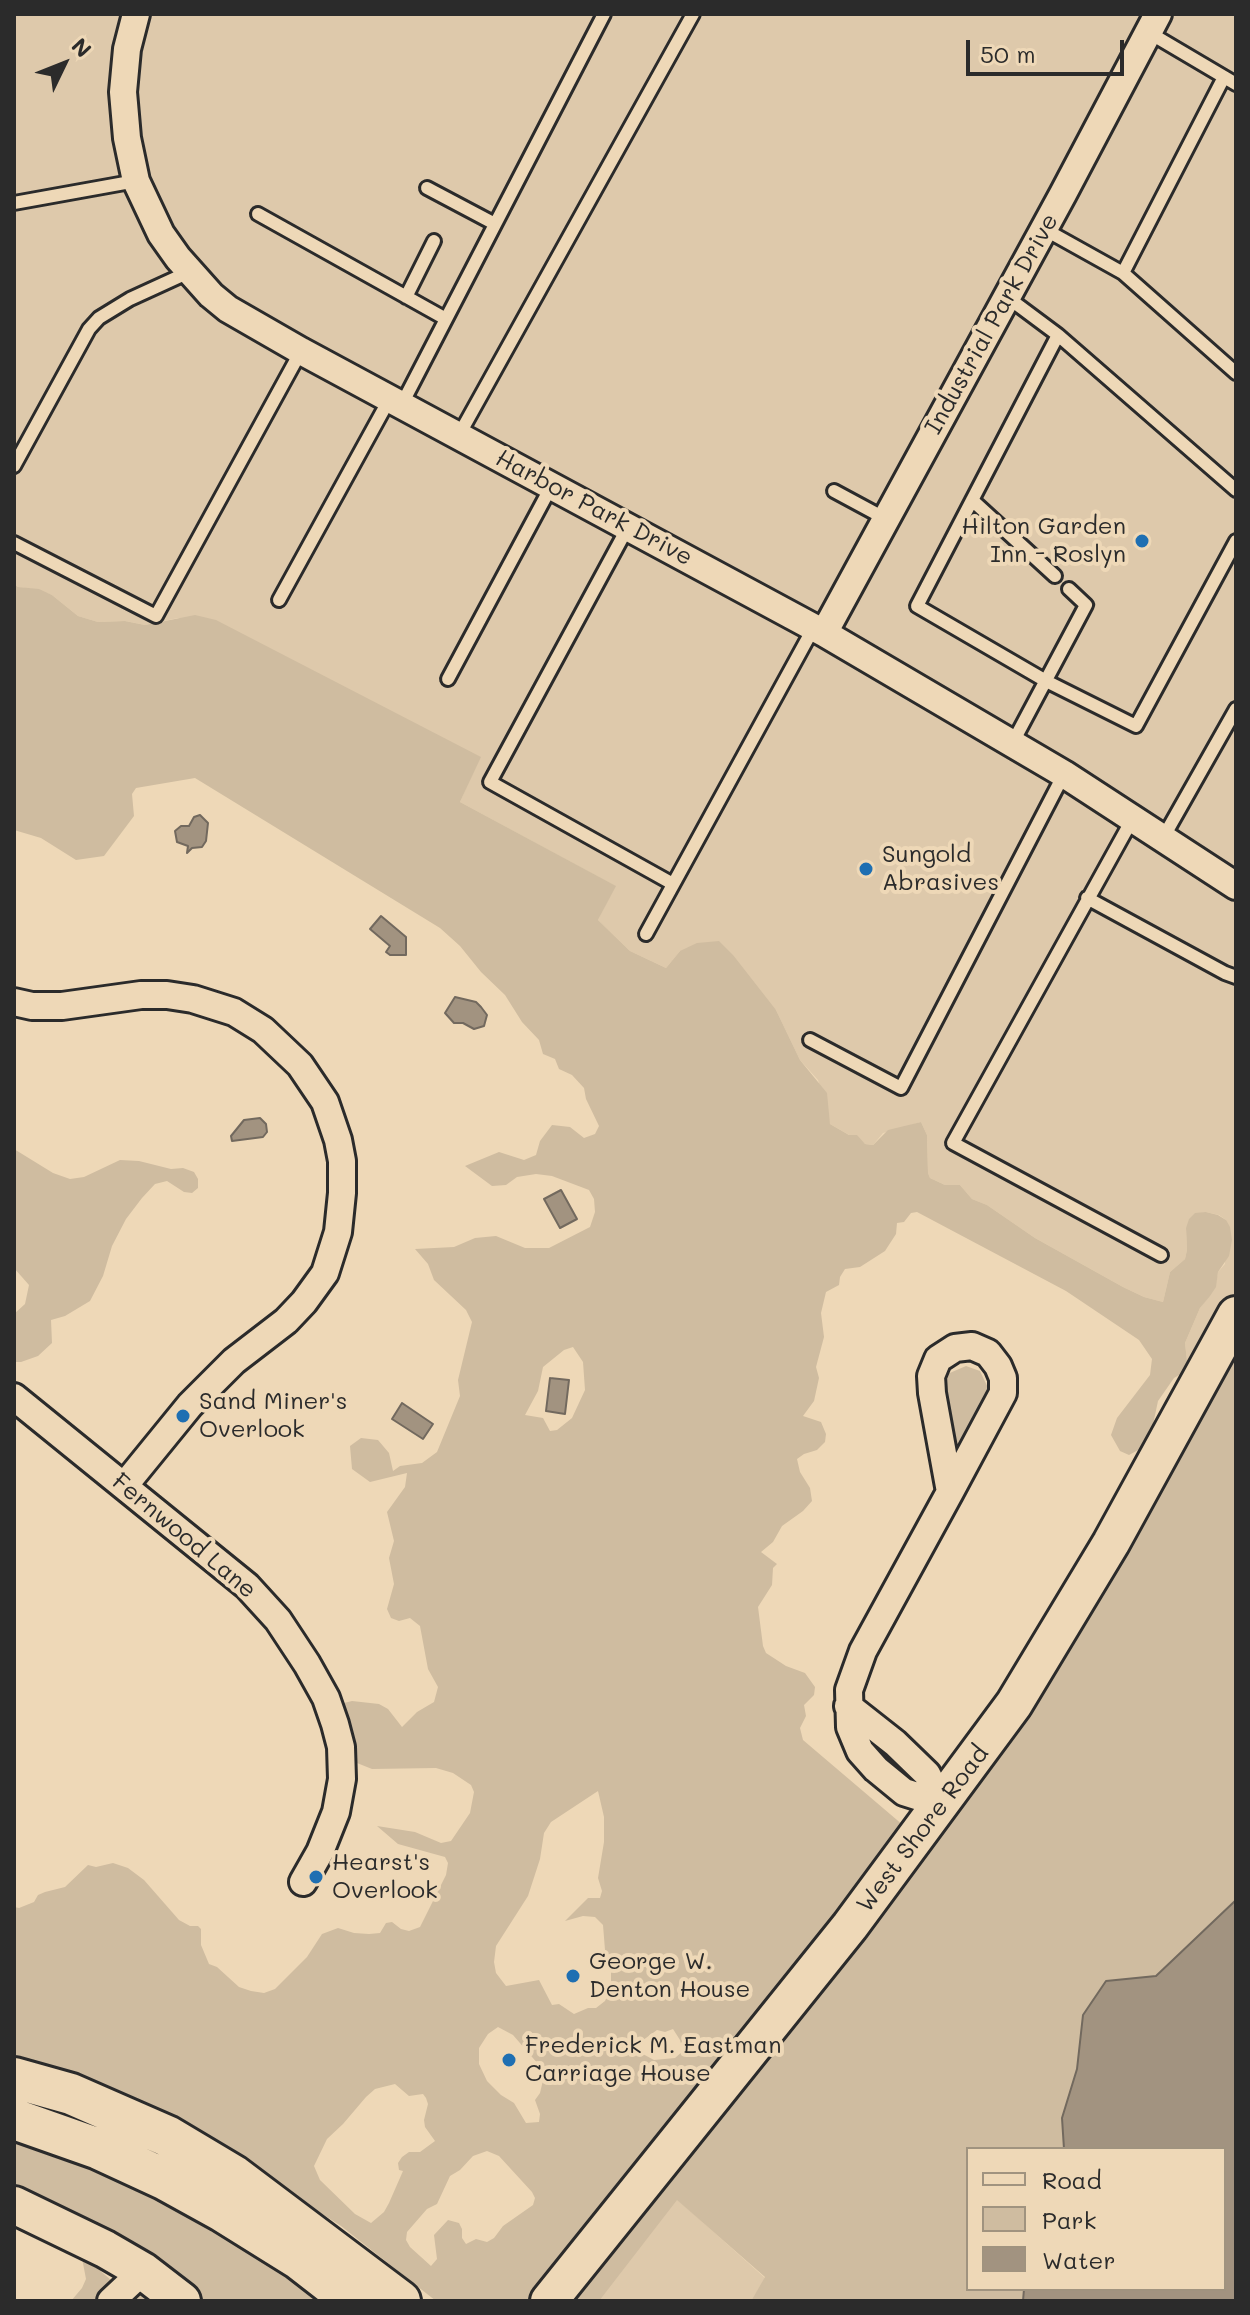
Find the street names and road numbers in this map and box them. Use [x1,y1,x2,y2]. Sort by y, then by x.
street label: Industrial Park Drive [919,209,1065,439]
street label: Harbor Park Drive [491,444,697,572]
street label: Fernwood Lane [106,1467,262,1605]
street label: West Shore Road [851,1740,995,1918]

